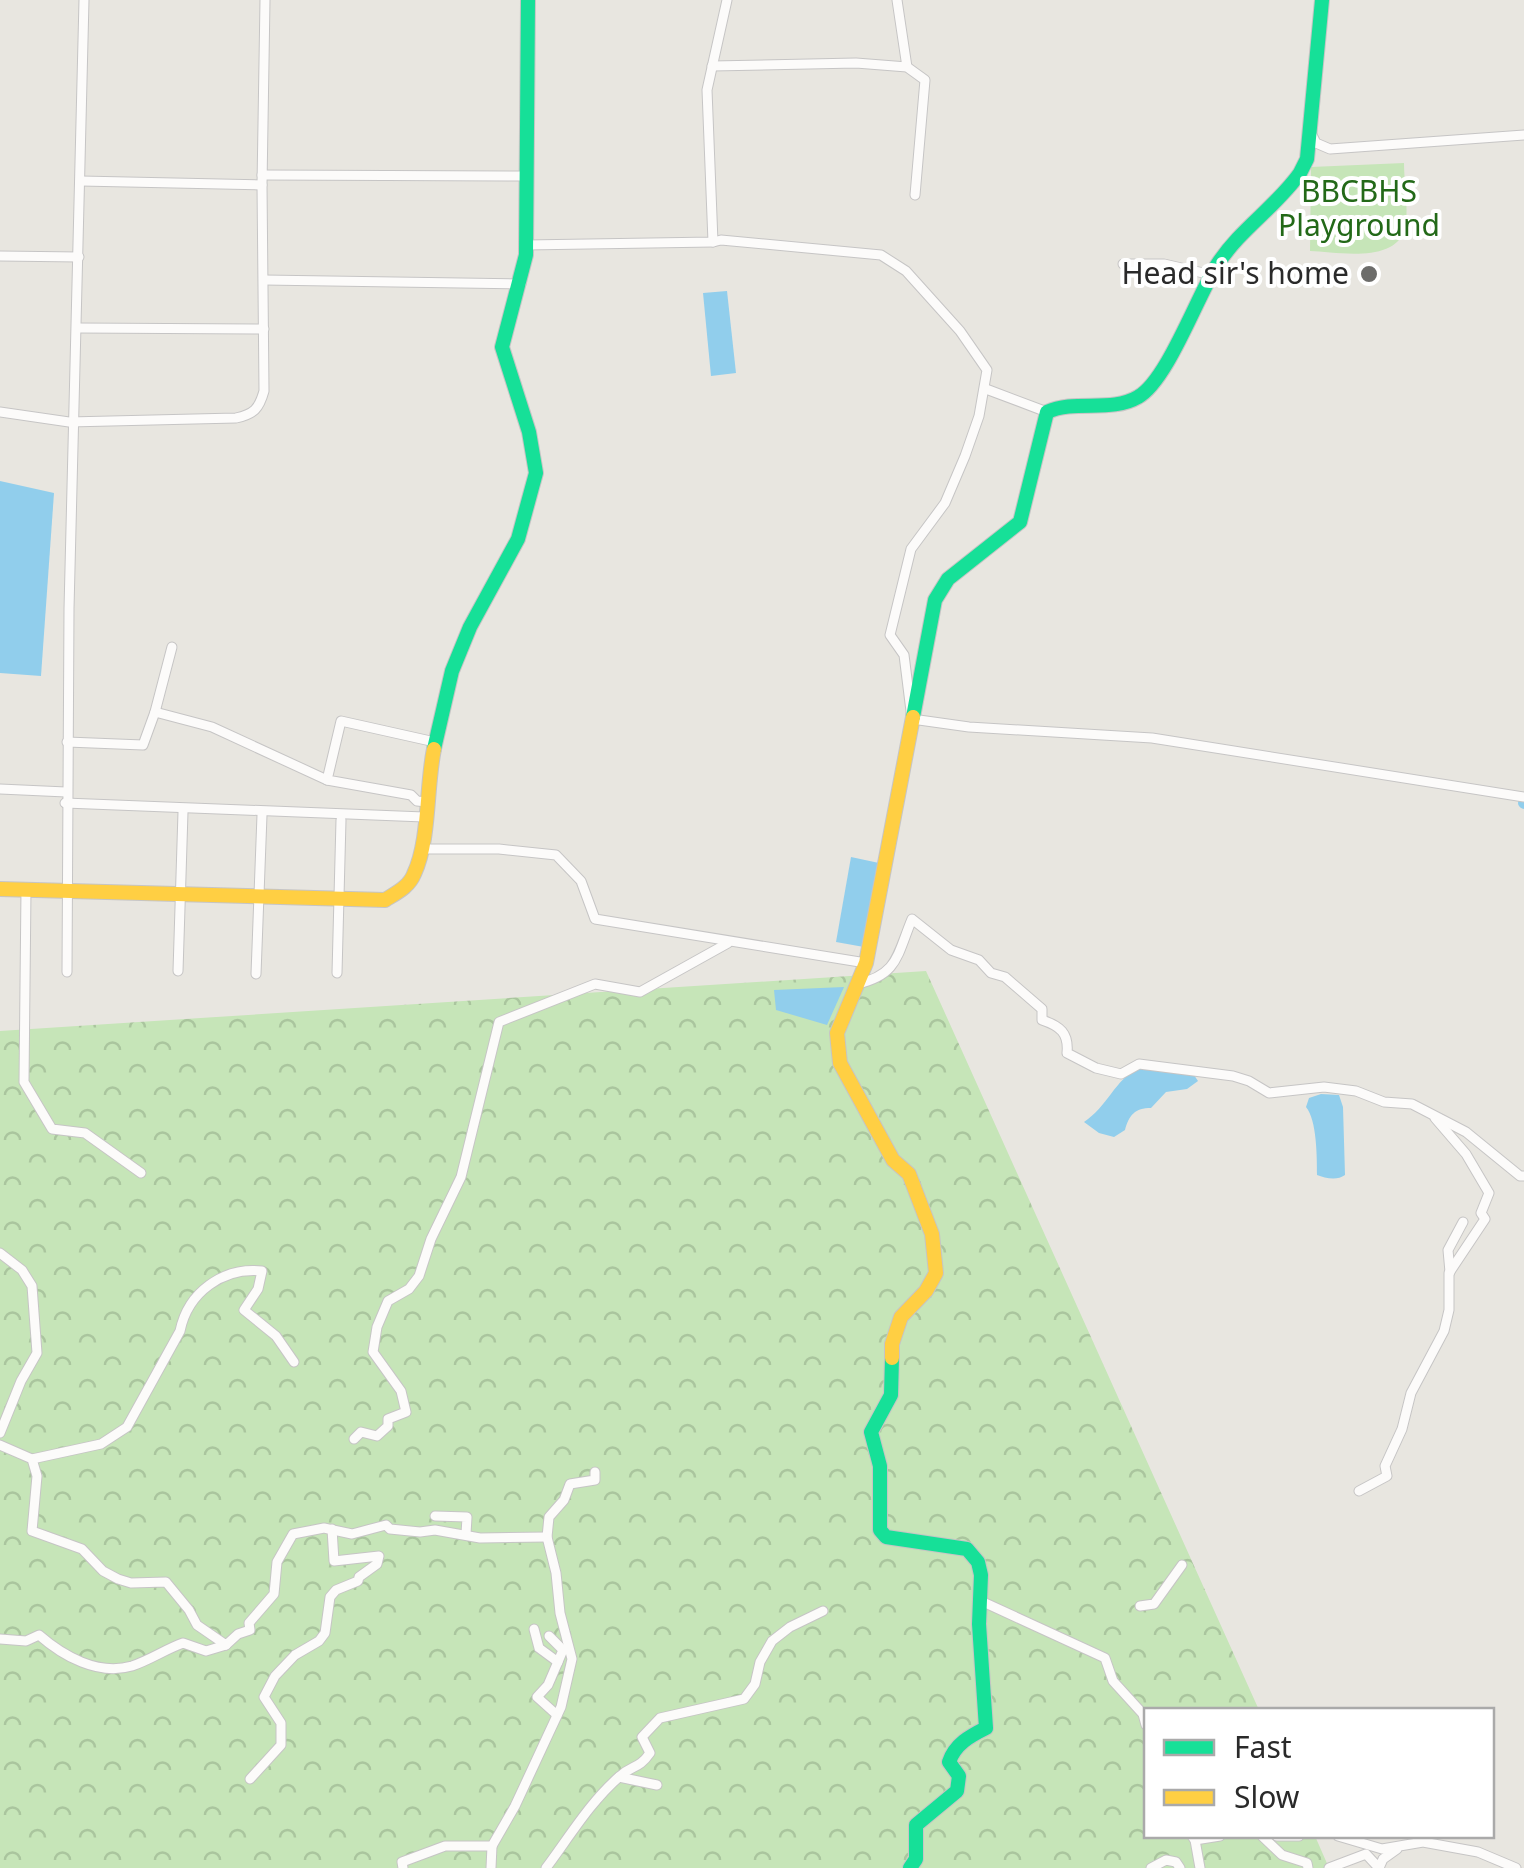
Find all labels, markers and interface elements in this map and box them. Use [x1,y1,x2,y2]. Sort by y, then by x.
park label: BBCBHS Playground [1278,170,1440,245]
place label: Head sir's home [1121,252,1349,293]
marker: Head sir's home [1358,263,1380,285]
legend [1144,1708,1494,1838]
text: Fast [1234,1726,1292,1767]
text: Slow [1234,1776,1300,1817]

